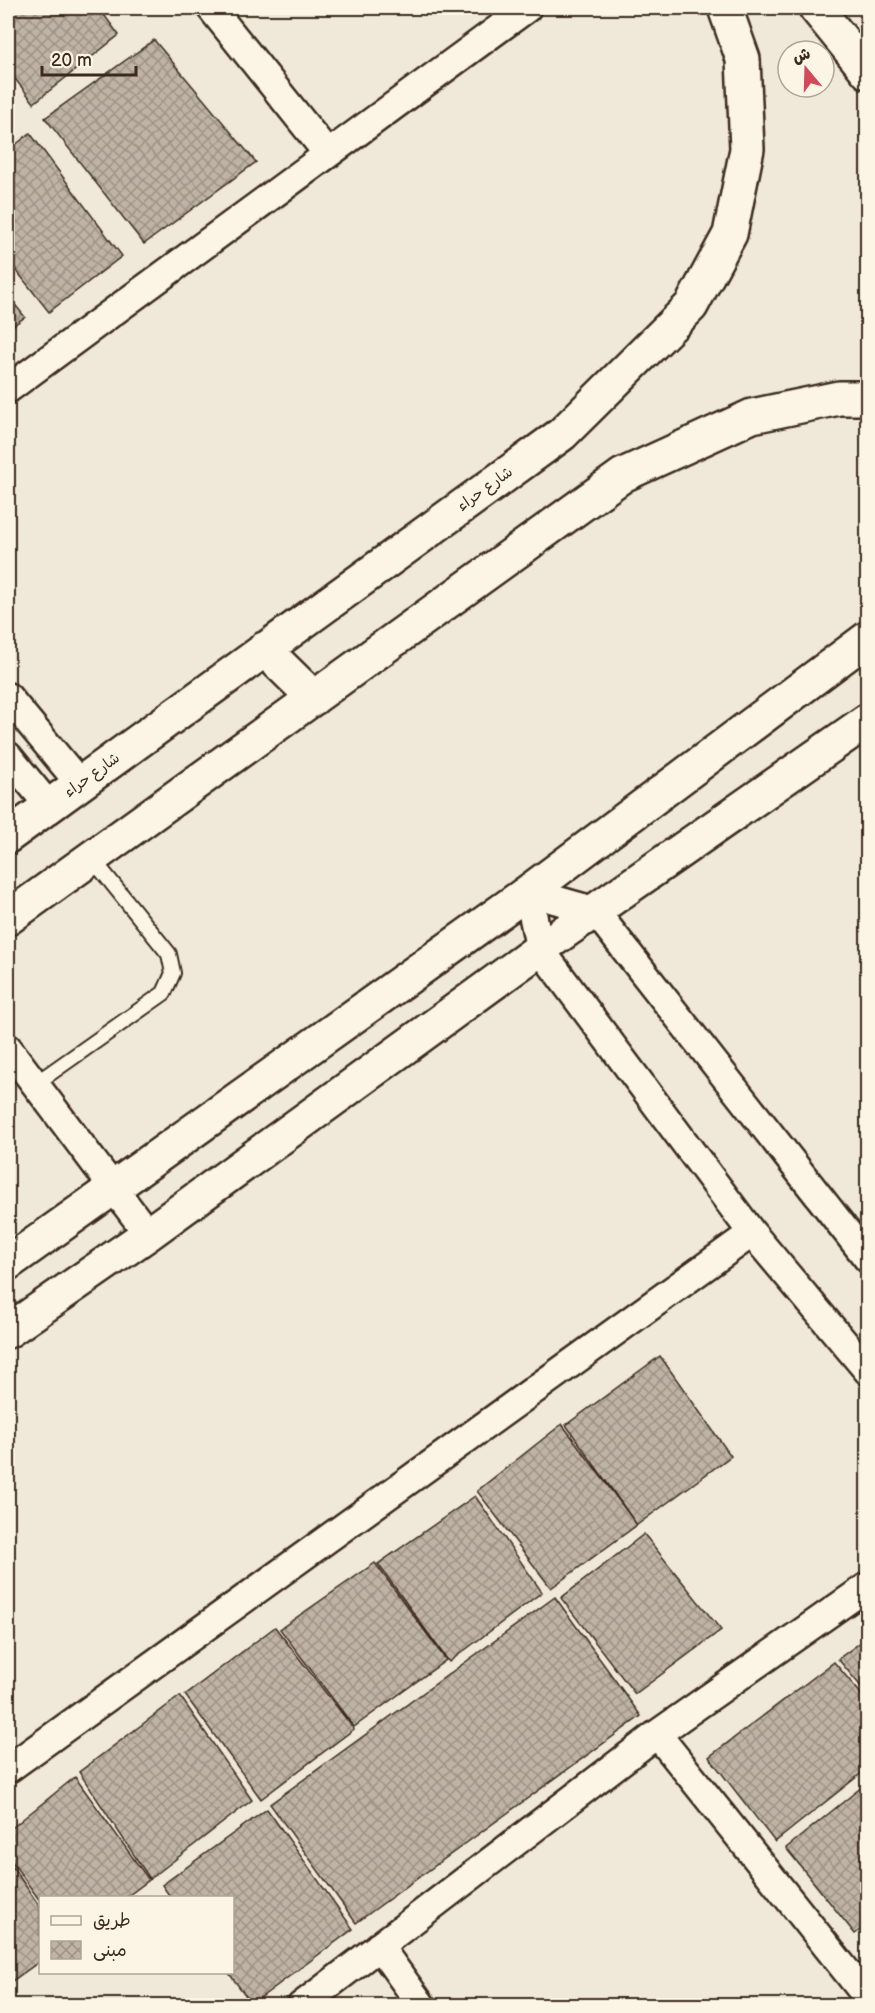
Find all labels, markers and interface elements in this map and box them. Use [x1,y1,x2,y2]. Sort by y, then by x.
scale bar [42,39,136,77]
north arrow [776,39,836,99]
text: ش [790,44,813,68]
text: 20 m [51,50,92,71]
street label: شارع حراء [453,462,517,516]
street label: شارع حراء [60,748,124,802]
legend [39,1896,234,1974]
text: طريق [93,1910,131,1931]
text: مبنى [93,1940,127,1961]

